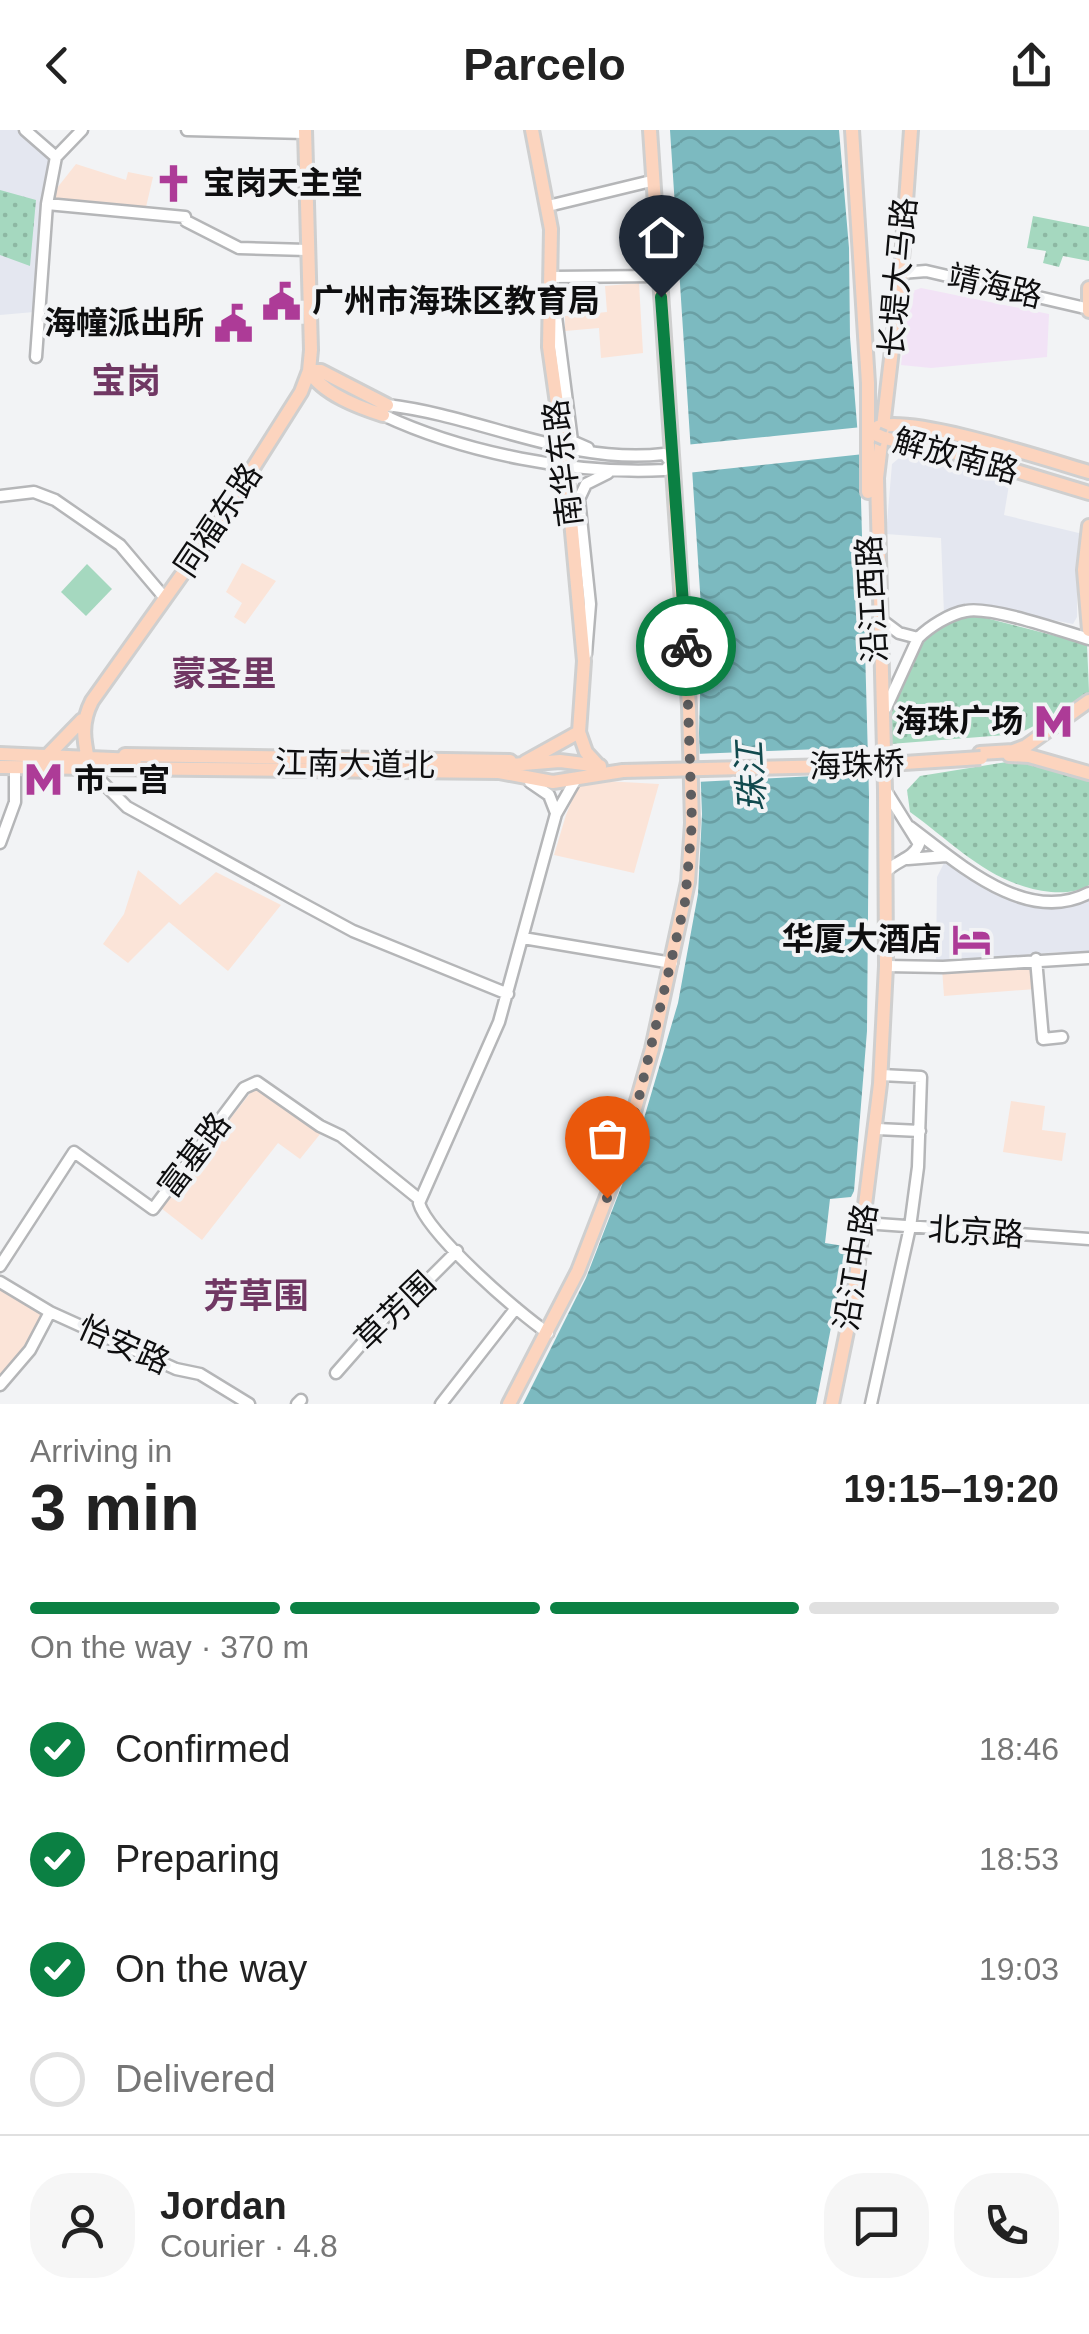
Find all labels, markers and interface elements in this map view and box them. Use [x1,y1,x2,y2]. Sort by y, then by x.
icon: back [30,38,85,93]
icon: share [1004,38,1059,93]
text: Parcelo [463,39,626,90]
church icon: 宝岗天主堂 [152,162,194,204]
place label: 宝岗天主堂 [203,165,363,201]
pin [619,195,704,298]
street label: 长堤大马路 [873,196,923,358]
icon: home [634,210,689,265]
street label: 靖海路 [944,258,1046,314]
public building icon: 广州市海珠区教育局 [261,280,303,322]
place label: 广州市海珠区教育局 [312,283,600,319]
public building icon: 海幢派出所 [213,302,255,344]
place label: 海幢派出所 [44,305,204,341]
district label: 宝岗 [91,361,161,400]
street label: 南华东路 [537,397,589,529]
street label: 解放南路 [890,422,1022,490]
street label: 同福东路 [167,457,269,583]
street label: 沿江西路 [851,534,893,664]
courier [636,596,736,696]
icon: bike [659,619,714,674]
district label: 蒙圣里 [171,654,277,693]
metro station icon: 海珠广场 [1032,700,1074,742]
place label: 海珠广场 [895,703,1023,739]
water label: 珠江 [729,737,772,813]
street label: 江南大道北 [275,745,435,783]
street label: 海珠桥 [808,745,906,785]
metro station icon: 市二宫 [23,759,65,801]
place label: 市二宫 [74,762,170,798]
hotel icon: 华厦大酒店 [951,918,993,960]
place label: 华厦大酒店 [782,921,942,957]
pin [565,1096,650,1199]
street label: 富基路 [151,1106,237,1204]
icon: bag [580,1111,635,1166]
street label: 沿江中路 [828,1201,884,1333]
street label: 北京路 [927,1211,1025,1253]
street label: 草芳围 [348,1265,442,1357]
district label: 芳草围 [203,1276,309,1315]
street label: 怡安路 [73,1309,175,1381]
text: Arriving in [30,1433,172,1469]
text: 19:15–19:20 [843,1468,1059,1510]
text: 3 min [30,1471,200,1544]
text: On the way · 370 m [30,1629,309,1665]
icon: check [30,1722,85,1777]
text: Confirmed [115,1728,290,1770]
text: 18:46 [979,1731,1059,1767]
icon: check [30,1832,85,1887]
text: Preparing [115,1838,280,1880]
text: 18:53 [979,1841,1059,1877]
icon: check [30,1942,85,1997]
text: On the way [115,1948,307,1990]
text: 19:03 [979,1951,1059,1987]
text: Delivered [115,2058,276,2100]
button: person [30,2173,135,2278]
button: chat [824,2173,929,2278]
button: phone [954,2173,1059,2278]
text: Jordan [160,2185,287,2227]
text: Courier · 4.8 [160,2228,338,2264]

